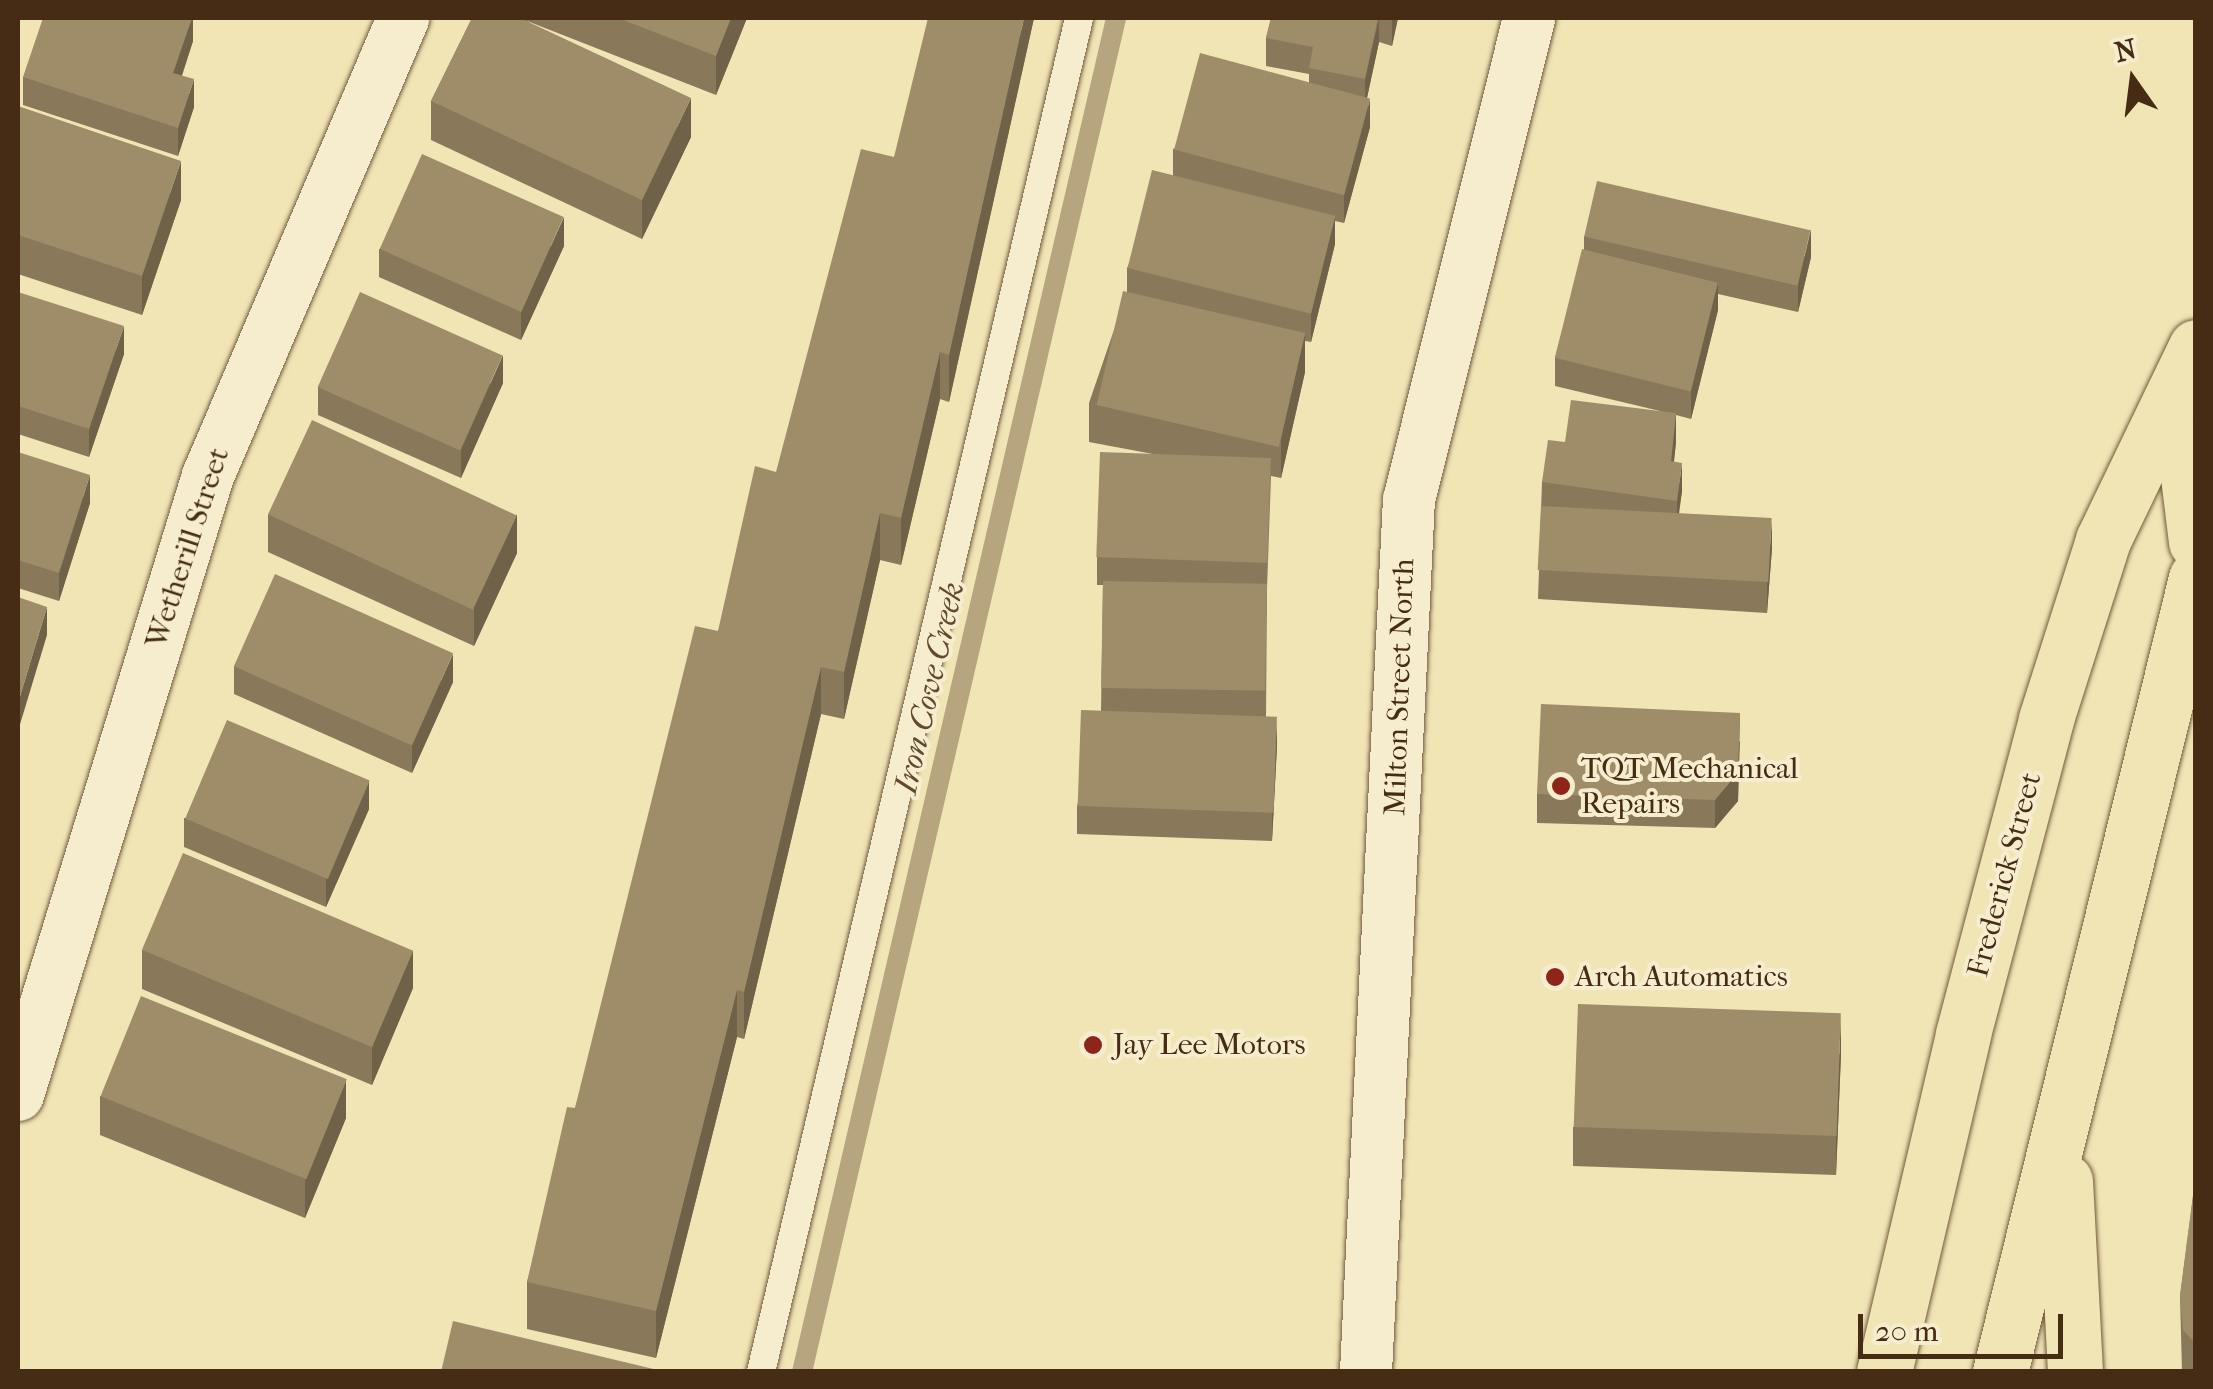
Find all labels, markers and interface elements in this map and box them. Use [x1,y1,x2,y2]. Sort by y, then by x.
north arrow [2083,30,2183,130]
text: N [2111,32,2140,69]
street label: Wetherill Street [139,443,237,653]
street label: Milton Street North [1378,558,1422,816]
water label: Iron Cove Creek [887,578,973,798]
place label: TQT Mechanical Repairs [1581,751,1798,822]
street label: Frederick Street [1960,769,2050,981]
marker: TQT Mechanical Repairs [1550,775,1572,797]
place label: Arch Automatics [1575,959,1788,995]
marker: Arch Automatics [1544,966,1566,988]
place label: Jay Lee Motors [1113,1027,1305,1063]
marker: Jay Lee Motors [1082,1034,1104,1056]
scale bar [1863,1294,2068,1356]
text: 20 m [1875,1314,1938,1349]

